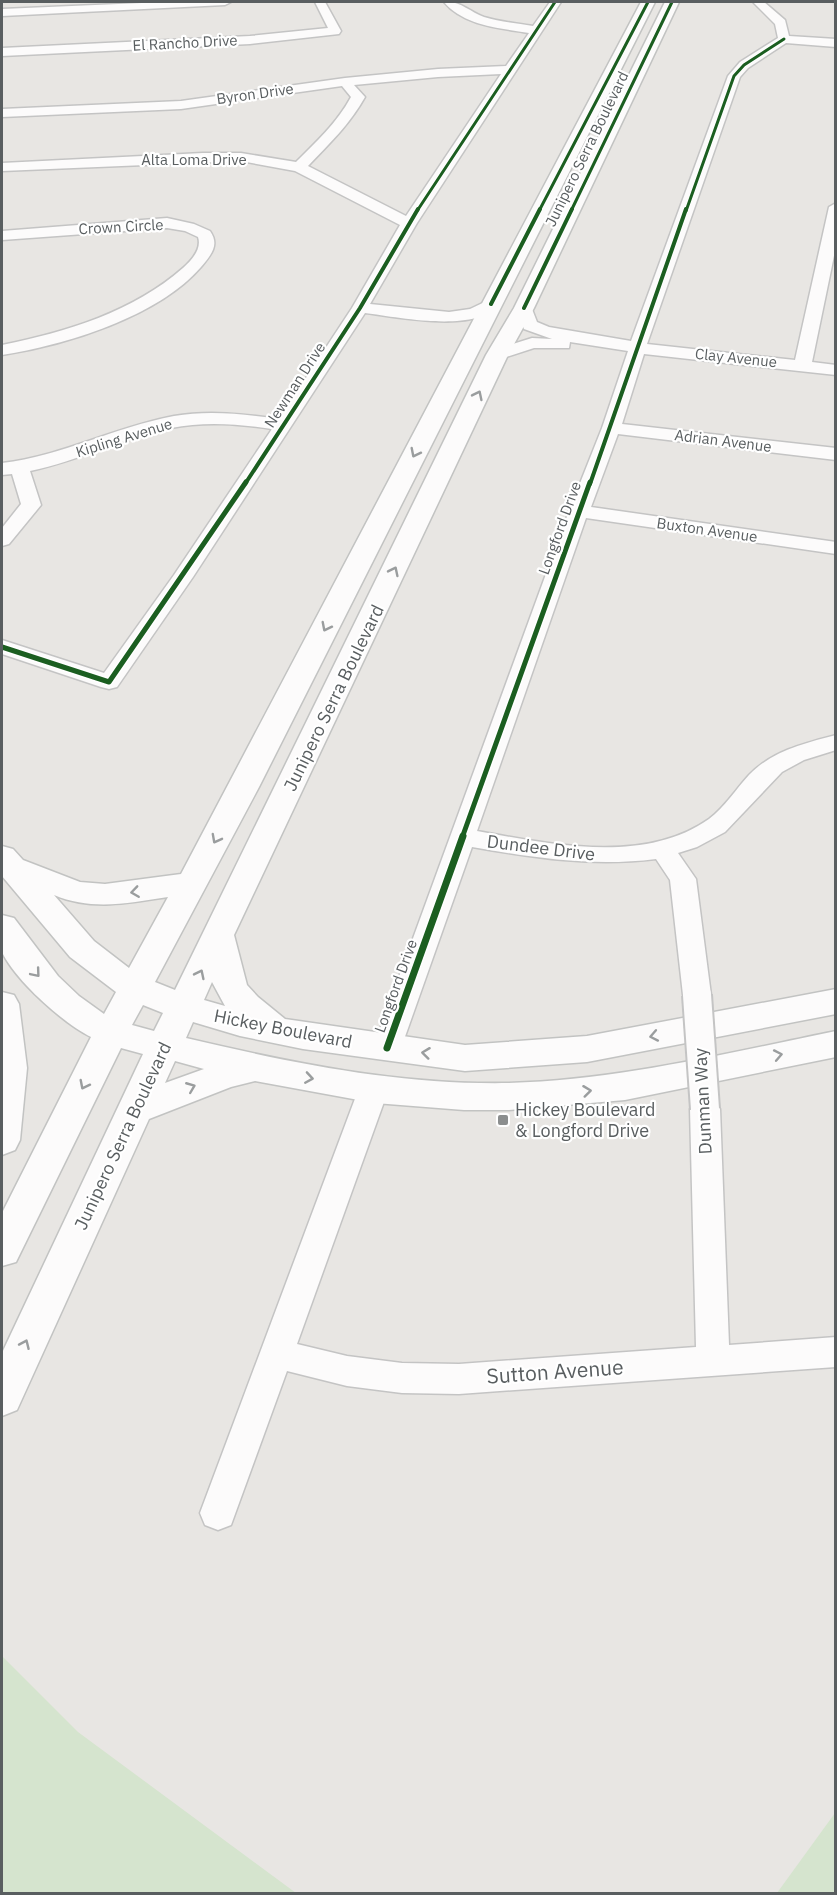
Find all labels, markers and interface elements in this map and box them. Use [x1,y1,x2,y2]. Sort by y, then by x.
street label: El Rancho Drive [132,30,238,55]
street label: Junipero Serra Boulevard [541,68,632,230]
street label: Byron Drive [215,79,295,108]
street label: Alta Loma Drive [141,150,247,169]
street label: Crown Circle [78,215,164,238]
street label: Newman Drive [260,338,329,431]
street label: Clay Avenue [694,344,778,371]
one-way arrow [471,391,483,402]
street label: Kipling Avenue [73,414,174,461]
street label: Adrian Avenue [673,425,773,456]
one-way arrow [410,447,422,458]
street label: Longford Drive [534,479,585,577]
street label: Buxton Avenue [655,513,759,546]
one-way arrow [387,567,399,578]
street label: Junipero Serra Boulevard [278,601,389,795]
one-way arrow [321,621,333,632]
street label: Dundee Drive [486,829,597,866]
one-way arrow [212,833,223,843]
one-way arrow [130,885,139,897]
street label: Longford Drive [370,937,421,1035]
one-way arrow [29,966,40,977]
one-way arrow [193,969,204,980]
street label: Hickey Boulevard [212,1004,354,1053]
one-way arrow [650,1029,660,1042]
street label: Junipero Serra Boulevard [69,1038,176,1233]
one-way arrow [421,1047,430,1059]
street label: Dunman Way [688,1047,717,1155]
one-way arrow [773,1050,783,1063]
one-way arrow [304,1072,314,1084]
one-way arrow [80,1079,92,1090]
one-way arrow [185,1082,196,1094]
one-way arrow [582,1085,591,1097]
place label: Hickey Boulevard & Longford Drive [515,1098,655,1142]
marker: Hickey Boulevard & Longford Drive [496,1113,510,1127]
one-way arrow [18,1340,30,1351]
street label: Sutton Avenue [485,1352,624,1390]

